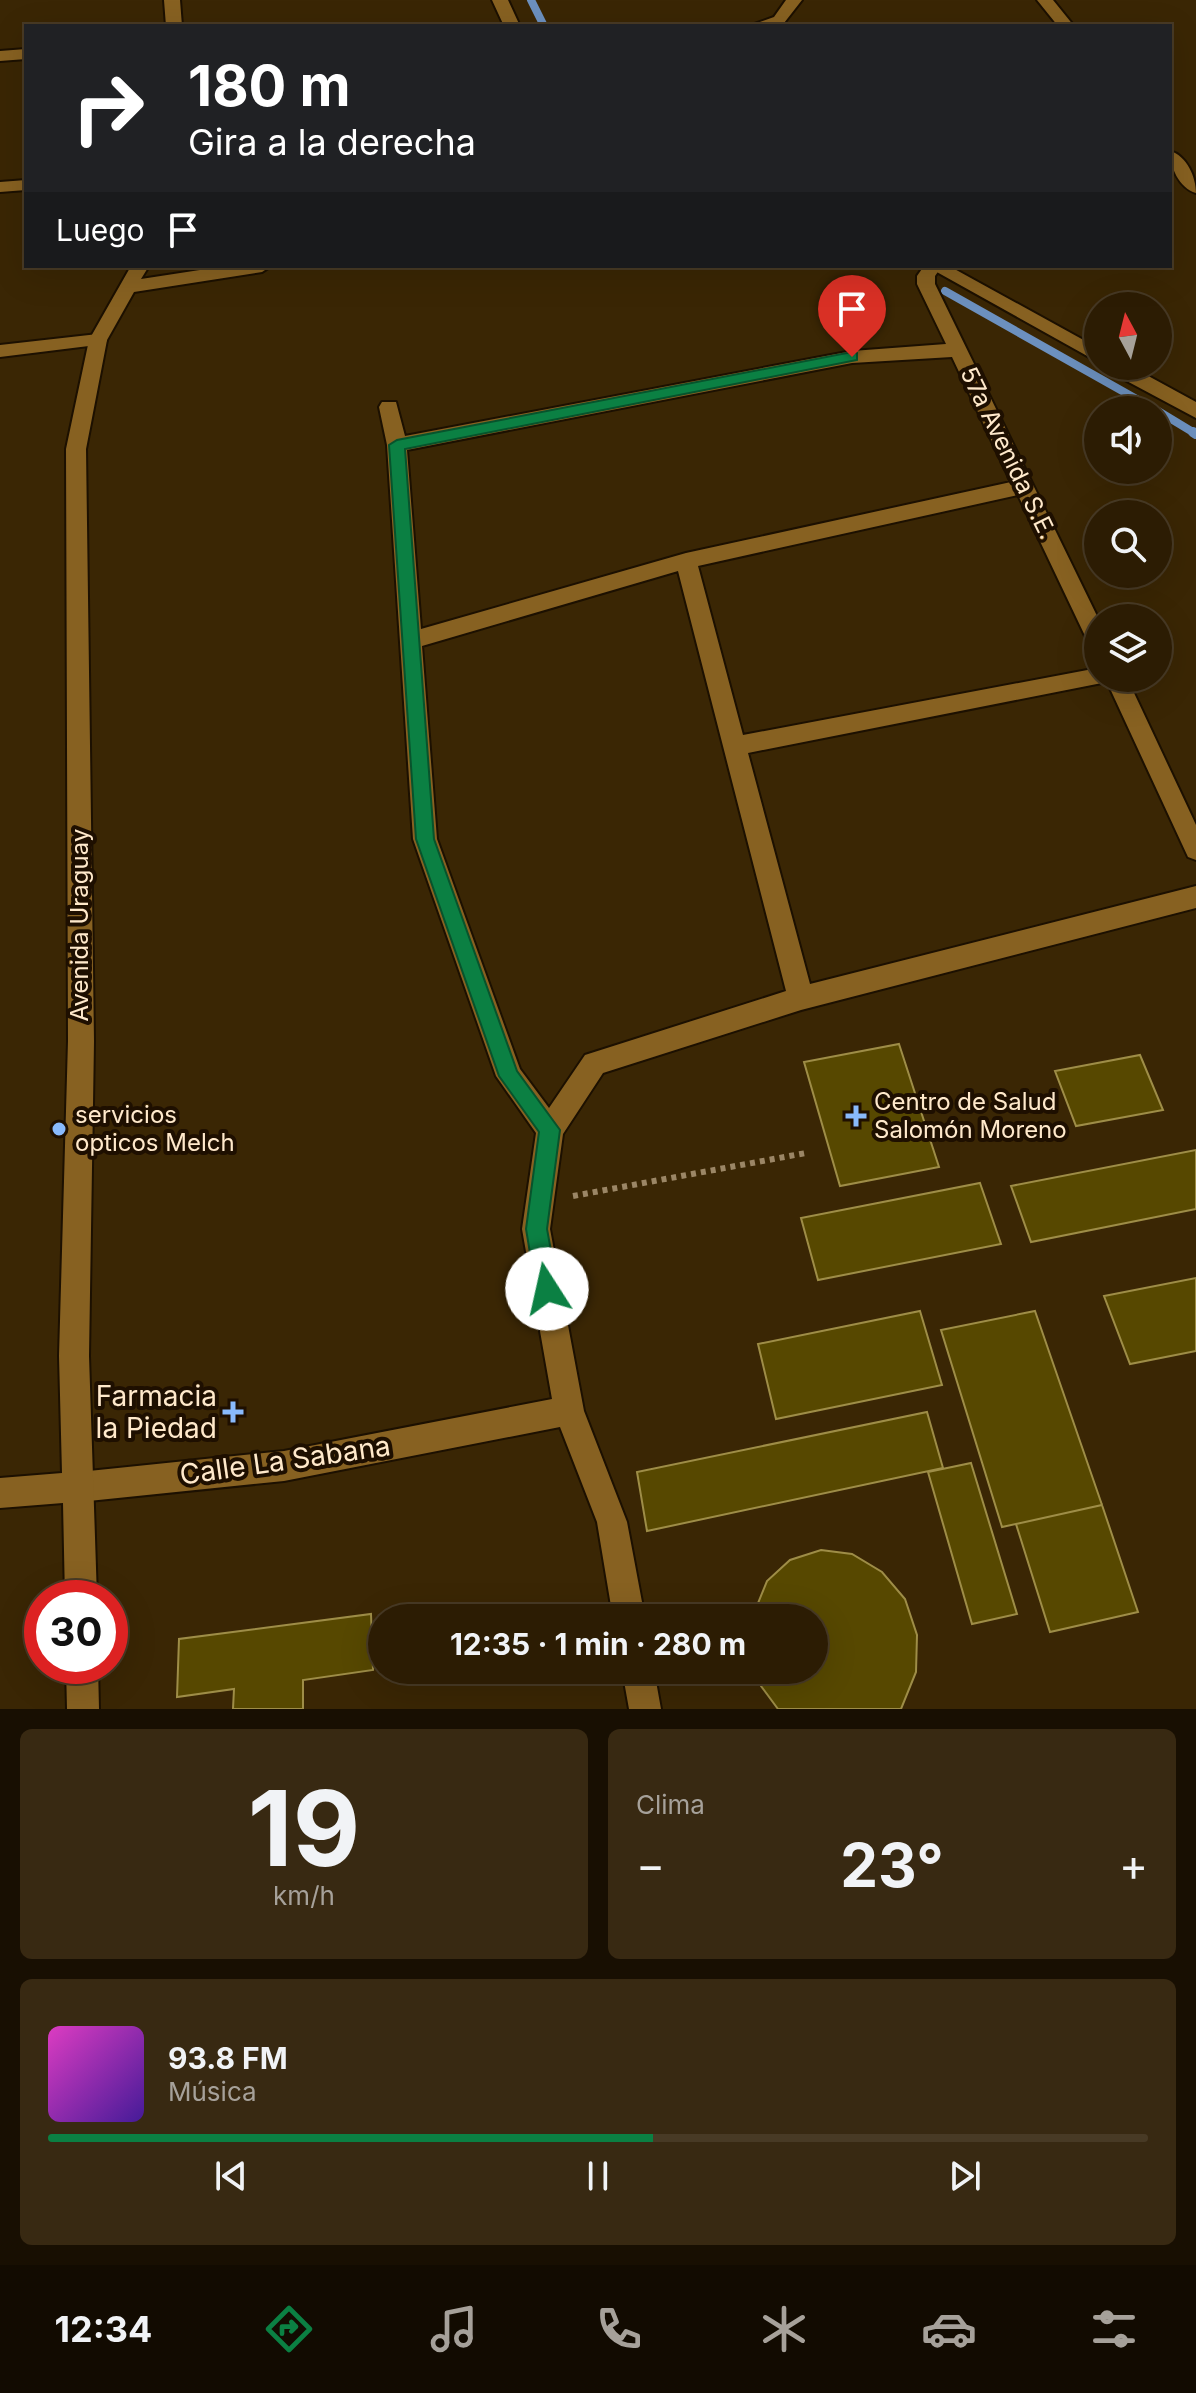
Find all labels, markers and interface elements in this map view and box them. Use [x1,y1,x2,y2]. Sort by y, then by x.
text: 180 m [188,52,351,120]
icon: right [56,56,160,160]
text: Gira a la derecha [188,120,476,164]
icon: arrive [161,208,205,252]
text: Luego [56,212,145,248]
pin [818,275,886,357]
icon: arrive [830,287,874,331]
north arrow [1084,292,1172,380]
map controls [1084,292,1172,692]
street label: 57a Avenida S.E. [954,362,1063,544]
button: sound [1084,396,1172,484]
button: search [1084,500,1172,588]
button: layers [1084,604,1172,692]
street label: Avenida Uraguay [65,829,94,1021]
place label: Centro de Salud Salomón Moreno [874,1087,1067,1144]
place label: servicios opticos Melch [75,1100,235,1157]
marker: Centro de Salud Salomón Moreno [845,1105,867,1127]
marker: servicios opticos Melch [50,1120,68,1138]
position arrow [505,1247,589,1331]
place label: Farmacia la Piedad [96,1379,217,1445]
marker: Farmacia la Piedad [224,1403,242,1421]
street label: Calle La Sabana [177,1428,393,1492]
speed limit sign: 30 [24,1580,128,1684]
text: 12:35 · 1 min · 280 m [450,1626,746,1662]
text: 19 [248,1765,360,1891]
text: Clima [636,1789,705,1820]
text: 23° [840,1829,944,1901]
text: − [636,1838,665,1892]
text: + [1119,1838,1148,1892]
text: km/h [273,1880,335,1911]
text: 93.8 FM [168,2040,288,2076]
text: Música [168,2076,257,2107]
icon: previous [209,2154,253,2198]
icon: pause [576,2154,620,2198]
icon: next [943,2154,987,2198]
icon: directions [261,2301,317,2357]
icon: music [426,2301,482,2357]
icon: phone [591,2301,647,2357]
icon: climate [756,2301,812,2357]
icon: car [921,2301,977,2357]
icon: filters [1086,2301,1142,2357]
text: 12:34 [54,2307,152,2351]

